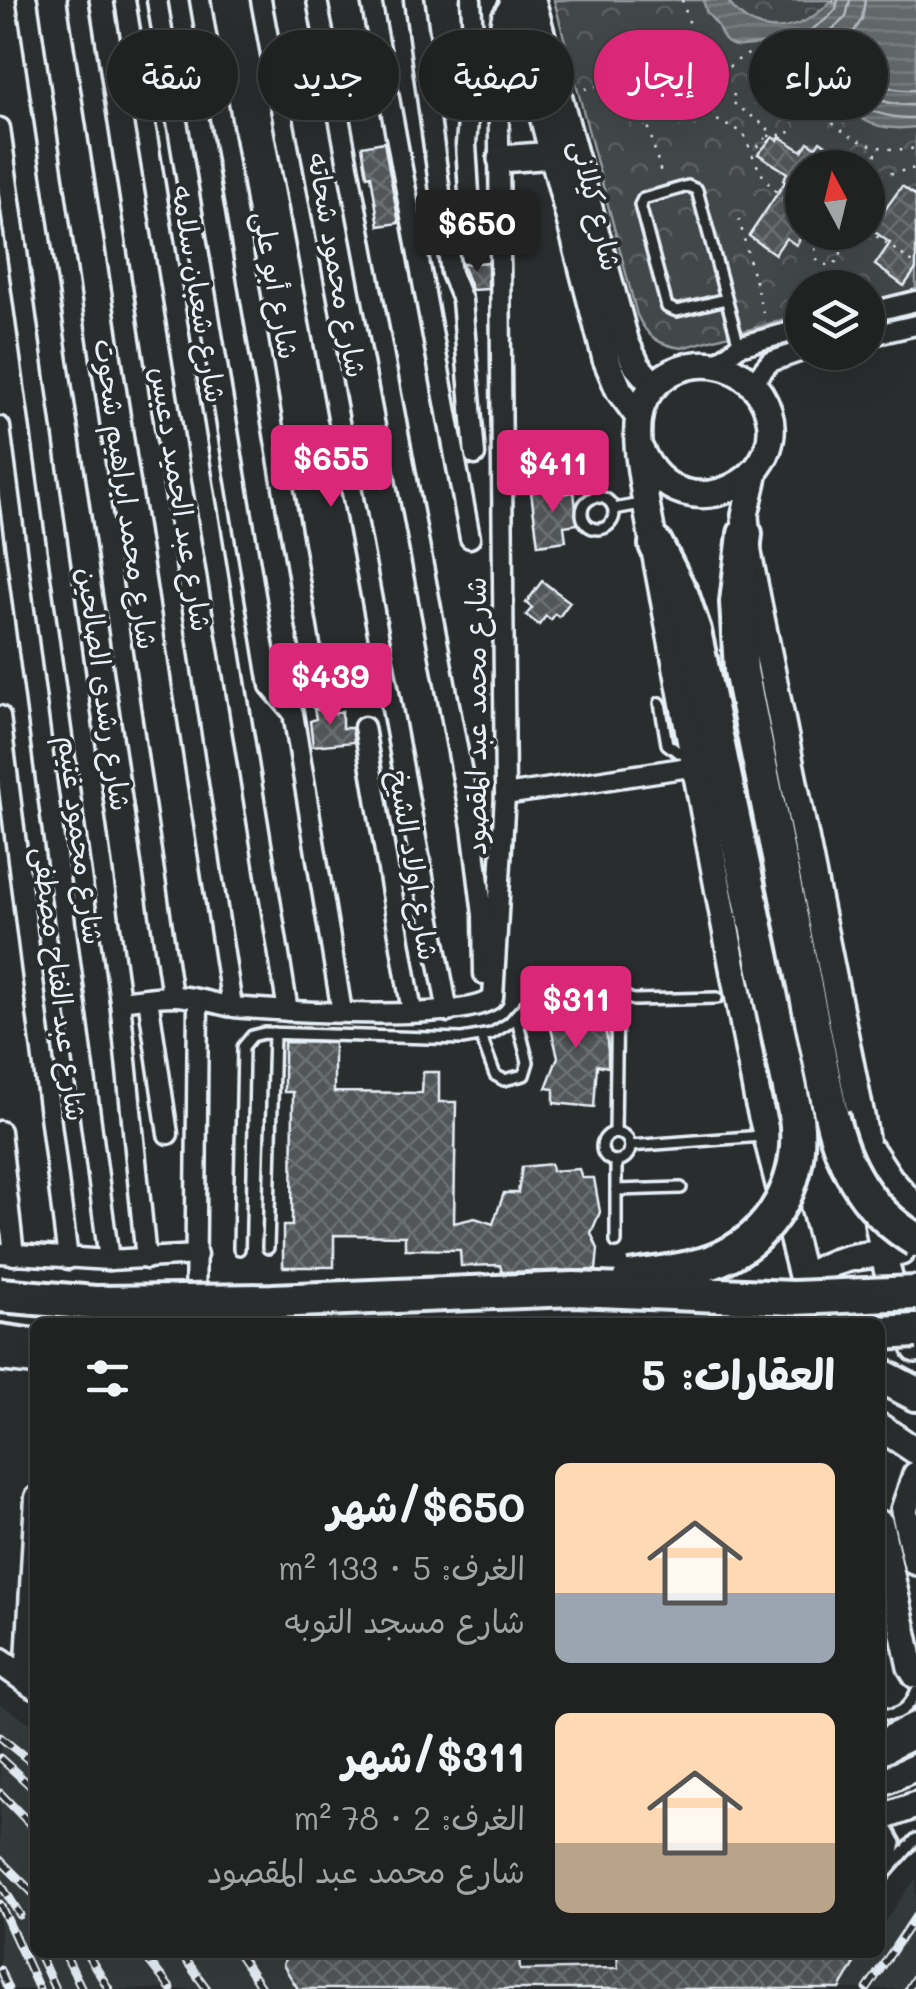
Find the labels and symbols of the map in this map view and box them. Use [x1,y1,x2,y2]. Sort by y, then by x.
street label: شارع كيلانى [560,136,631,275]
street label: شارع محمود شحاته [298,150,375,381]
north arrow [785,150,885,250]
street label: شارع شعبان سلامه [162,183,235,406]
pin: $650 [418,190,536,275]
street label: شارع أبو على [243,208,308,362]
street label: شارع محمد ابراهيم شحوت [82,336,167,652]
street label: شارع عبد الحميد دعبس [140,364,221,635]
pin: $655 [272,425,390,510]
pin: $411 [494,430,612,515]
street label: شارع رشدى الصالحين [67,565,140,814]
street label: شارع محمد عبد المقصود [457,577,496,855]
pin: $439 [271,643,389,728]
street label: شارع محمود غنيم [46,733,113,947]
street label: شارع اولاد الشيخ [379,767,448,963]
street label: شارع عبد الفتاح مصطفى [23,845,96,1124]
pin: $311 [517,966,635,1051]

